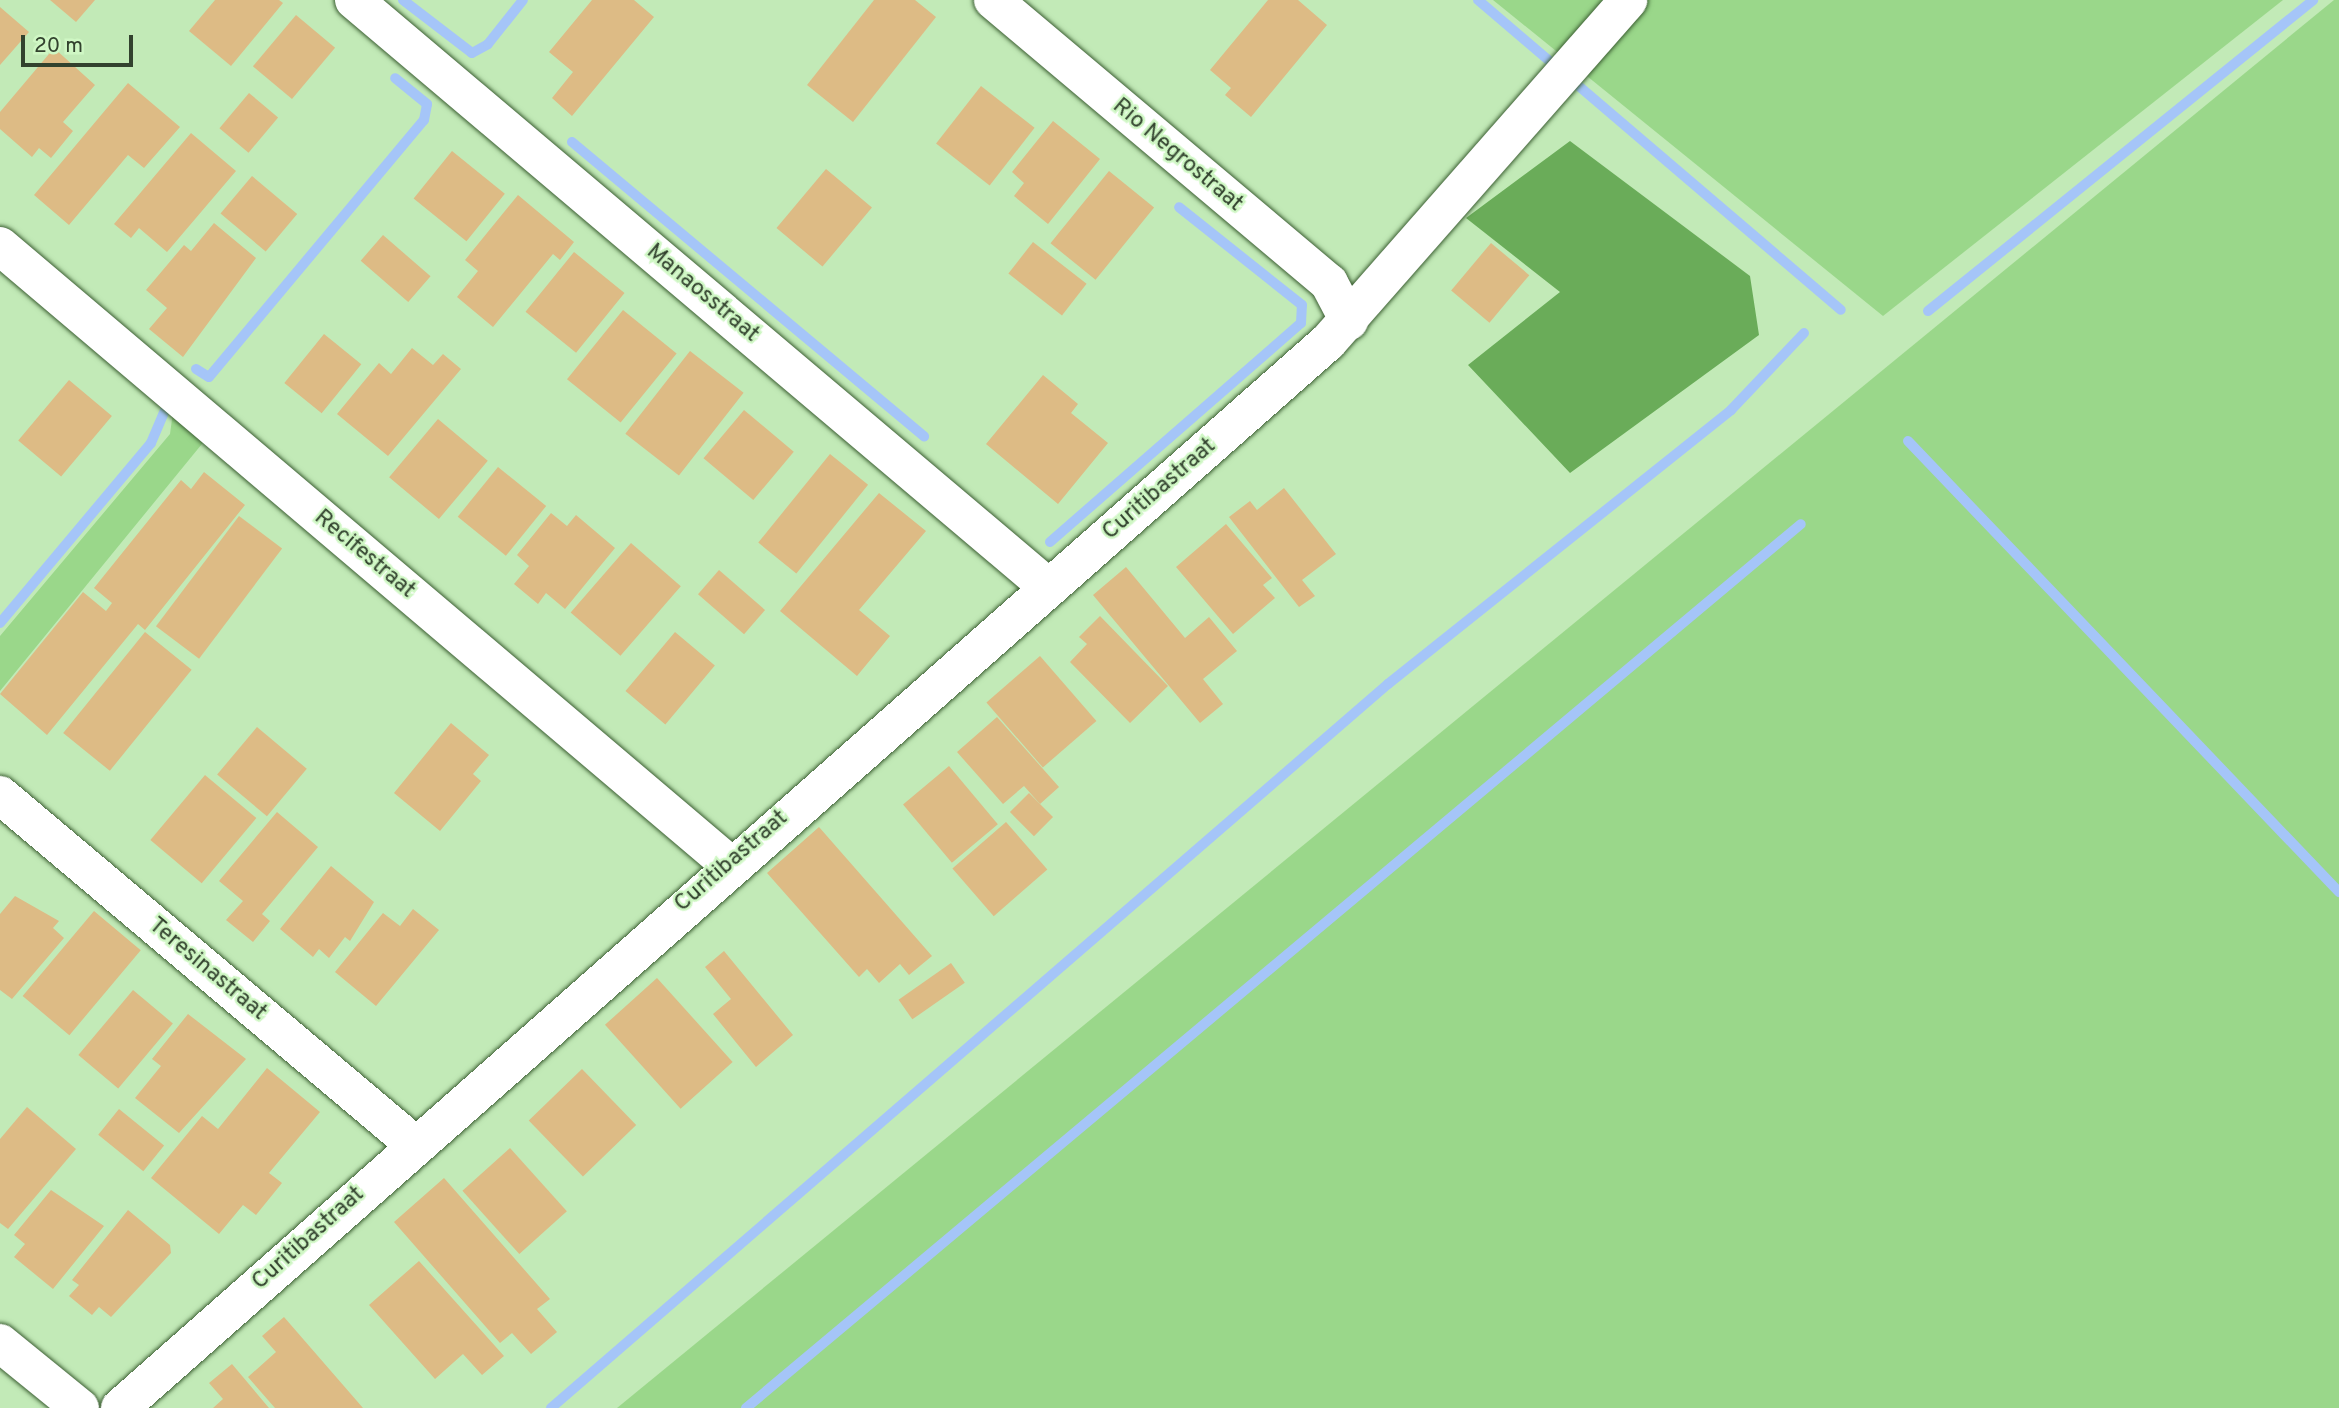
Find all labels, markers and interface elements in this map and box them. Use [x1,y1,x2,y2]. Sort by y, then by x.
scale bar [24,21,136,65]
text: 20 m [34,33,83,60]
street label: Rio Negrostraat [1106,93,1248,219]
street label: Manaosstraat [640,239,764,349]
street label: Curitibastraat [1098,433,1222,547]
street label: Recifestraat [308,505,420,605]
street label: Curitibastraat [670,805,794,919]
street label: Teresinastraat [142,913,272,1027]
street label: Curitibastraat [247,1181,371,1297]

